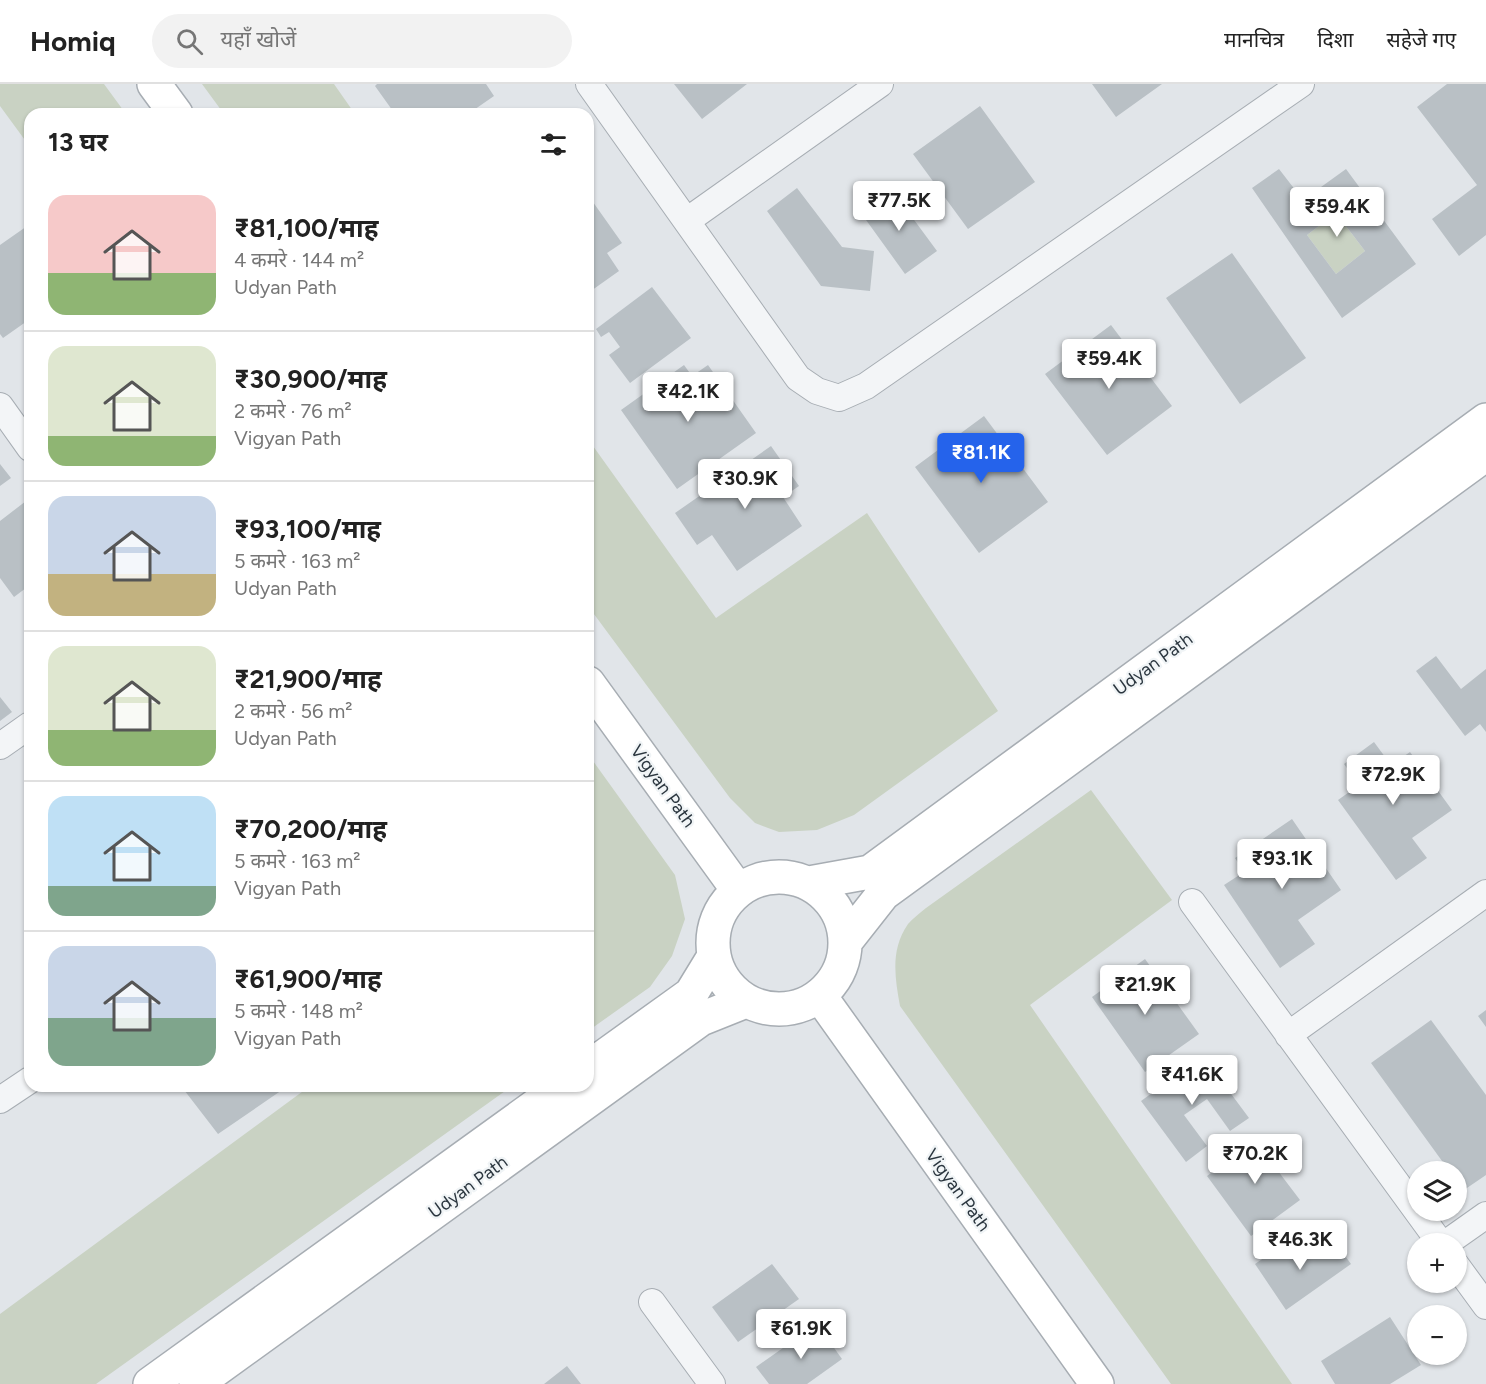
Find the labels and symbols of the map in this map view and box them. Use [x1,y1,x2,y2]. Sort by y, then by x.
pin: ₹77.5K [850,181,948,232]
pin: ₹59.4K [1288,187,1386,238]
pin: ₹59.4K [1060,339,1158,390]
pin: ₹42.1K [639,372,737,423]
pin: ₹81.1K [932,433,1030,484]
pin: ₹30.9K [696,459,794,510]
street label: Udyan Path [1109,628,1197,700]
street label: Vigyan Path [626,741,700,831]
pin: ₹72.9K [1344,755,1442,806]
pin: ₹93.1K [1233,839,1331,890]
pin: ₹21.9K [1096,965,1194,1016]
pin: ₹41.6K [1143,1055,1241,1106]
pin: ₹70.2K [1206,1134,1304,1185]
street label: Vigyan Path [921,1145,995,1235]
street label: Udyan Path [424,1151,512,1223]
pin: ₹46.3K [1251,1220,1349,1271]
pin: ₹61.9K [752,1309,850,1360]

